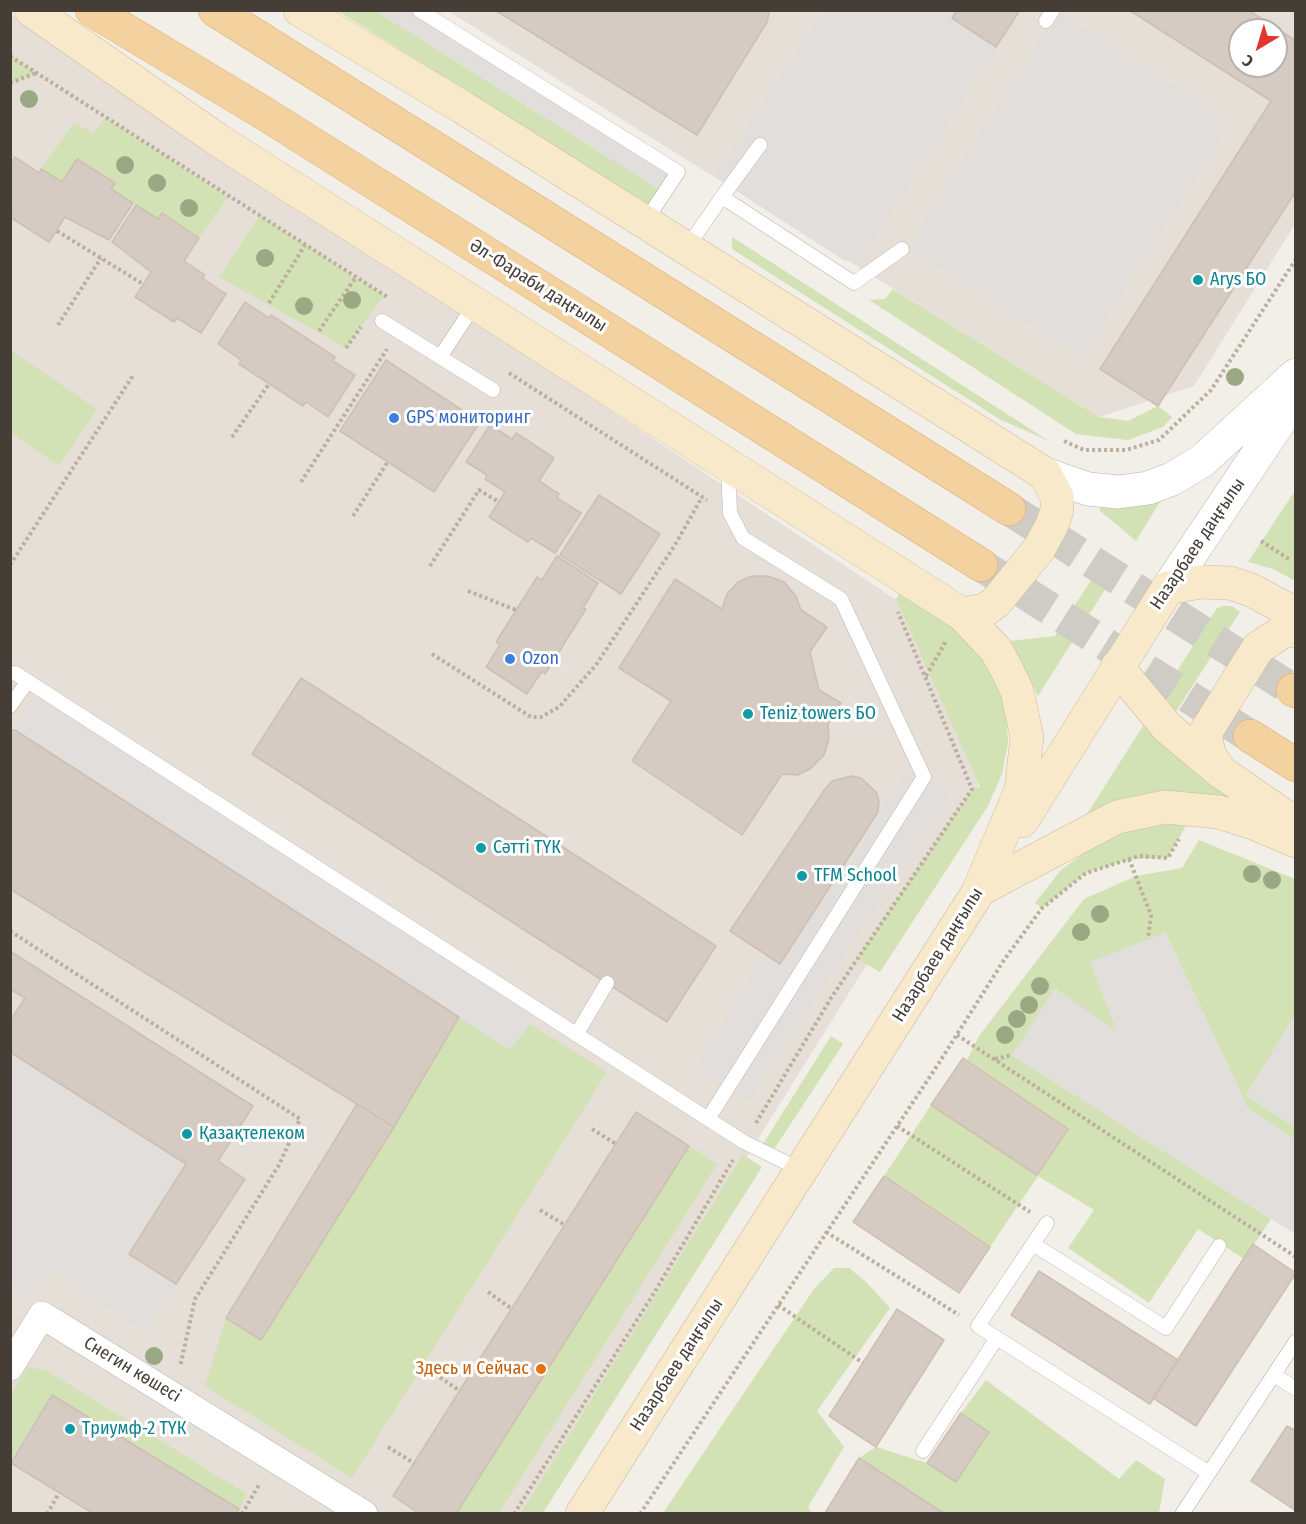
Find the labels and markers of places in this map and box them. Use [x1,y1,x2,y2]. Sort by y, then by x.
place label: Arys БО [1210,269,1266,291]
marker: Arys БО [1191,273,1205,287]
place label: GPS мониторинг [406,407,530,429]
marker: GPS мониторинг [387,411,401,425]
place label: Ozon [522,648,559,670]
marker: Ozon [503,652,517,666]
place label: Teniz towers БО [760,703,876,725]
marker: Teniz towers БО [741,707,755,721]
place label: Сәтті ТҮК [493,837,561,859]
marker: Сәтті ТҮК [474,841,488,855]
place label: TFM School [814,865,897,887]
marker: TFM School [795,869,809,883]
place label: Қазақтелеком [199,1123,305,1145]
marker: Қазақтелеком [180,1127,194,1141]
place label: Здесь и Сейчас [416,1358,529,1380]
marker: Здесь и Сейчас [534,1362,548,1376]
place label: Триумф-2 ТҮК [82,1418,186,1440]
marker: Триумф-2 ТҮК [63,1422,77,1436]

